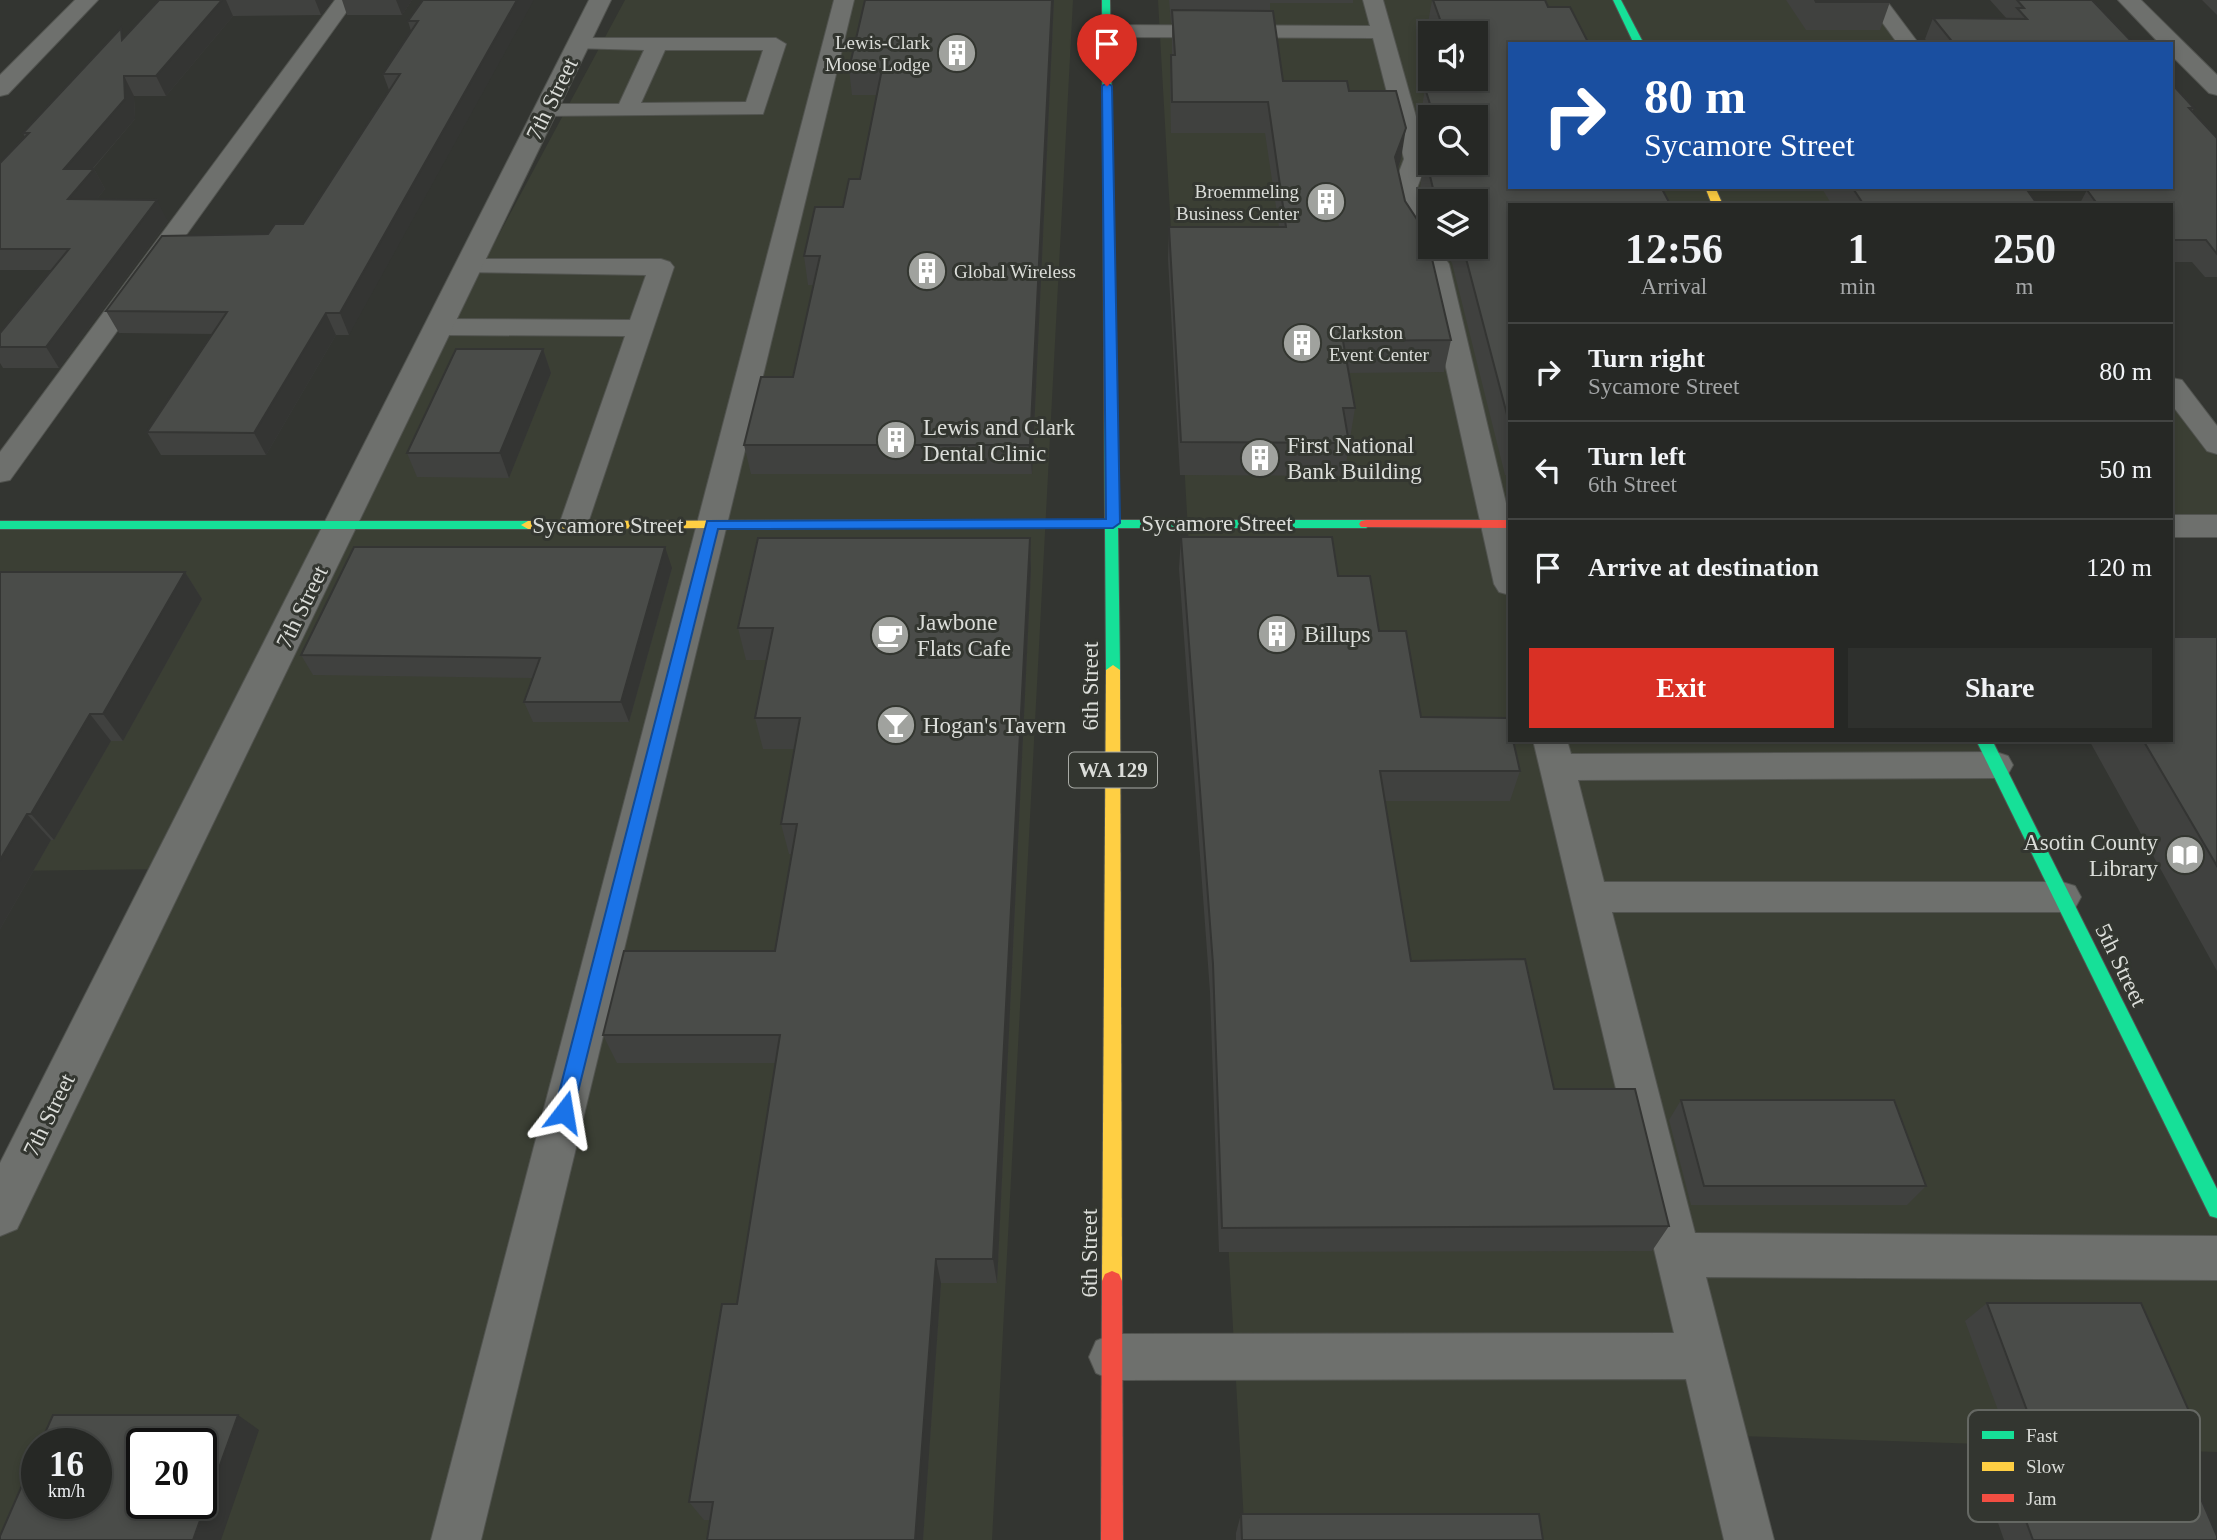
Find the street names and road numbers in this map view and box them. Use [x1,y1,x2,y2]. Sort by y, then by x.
street label: 7th Street [521,53,583,144]
street label: Sycamore Street [1141,511,1293,536]
street label: Sycamore Street [532,513,684,538]
street label: 7th Street [271,561,333,652]
street label: 6th Street [1078,641,1103,730]
road number: WA 129 [1069,752,1157,788]
street label: 5th Street [2090,920,2152,1011]
street label: 7th Street [18,1069,80,1160]
street label: 6th Street [1077,1208,1102,1297]

